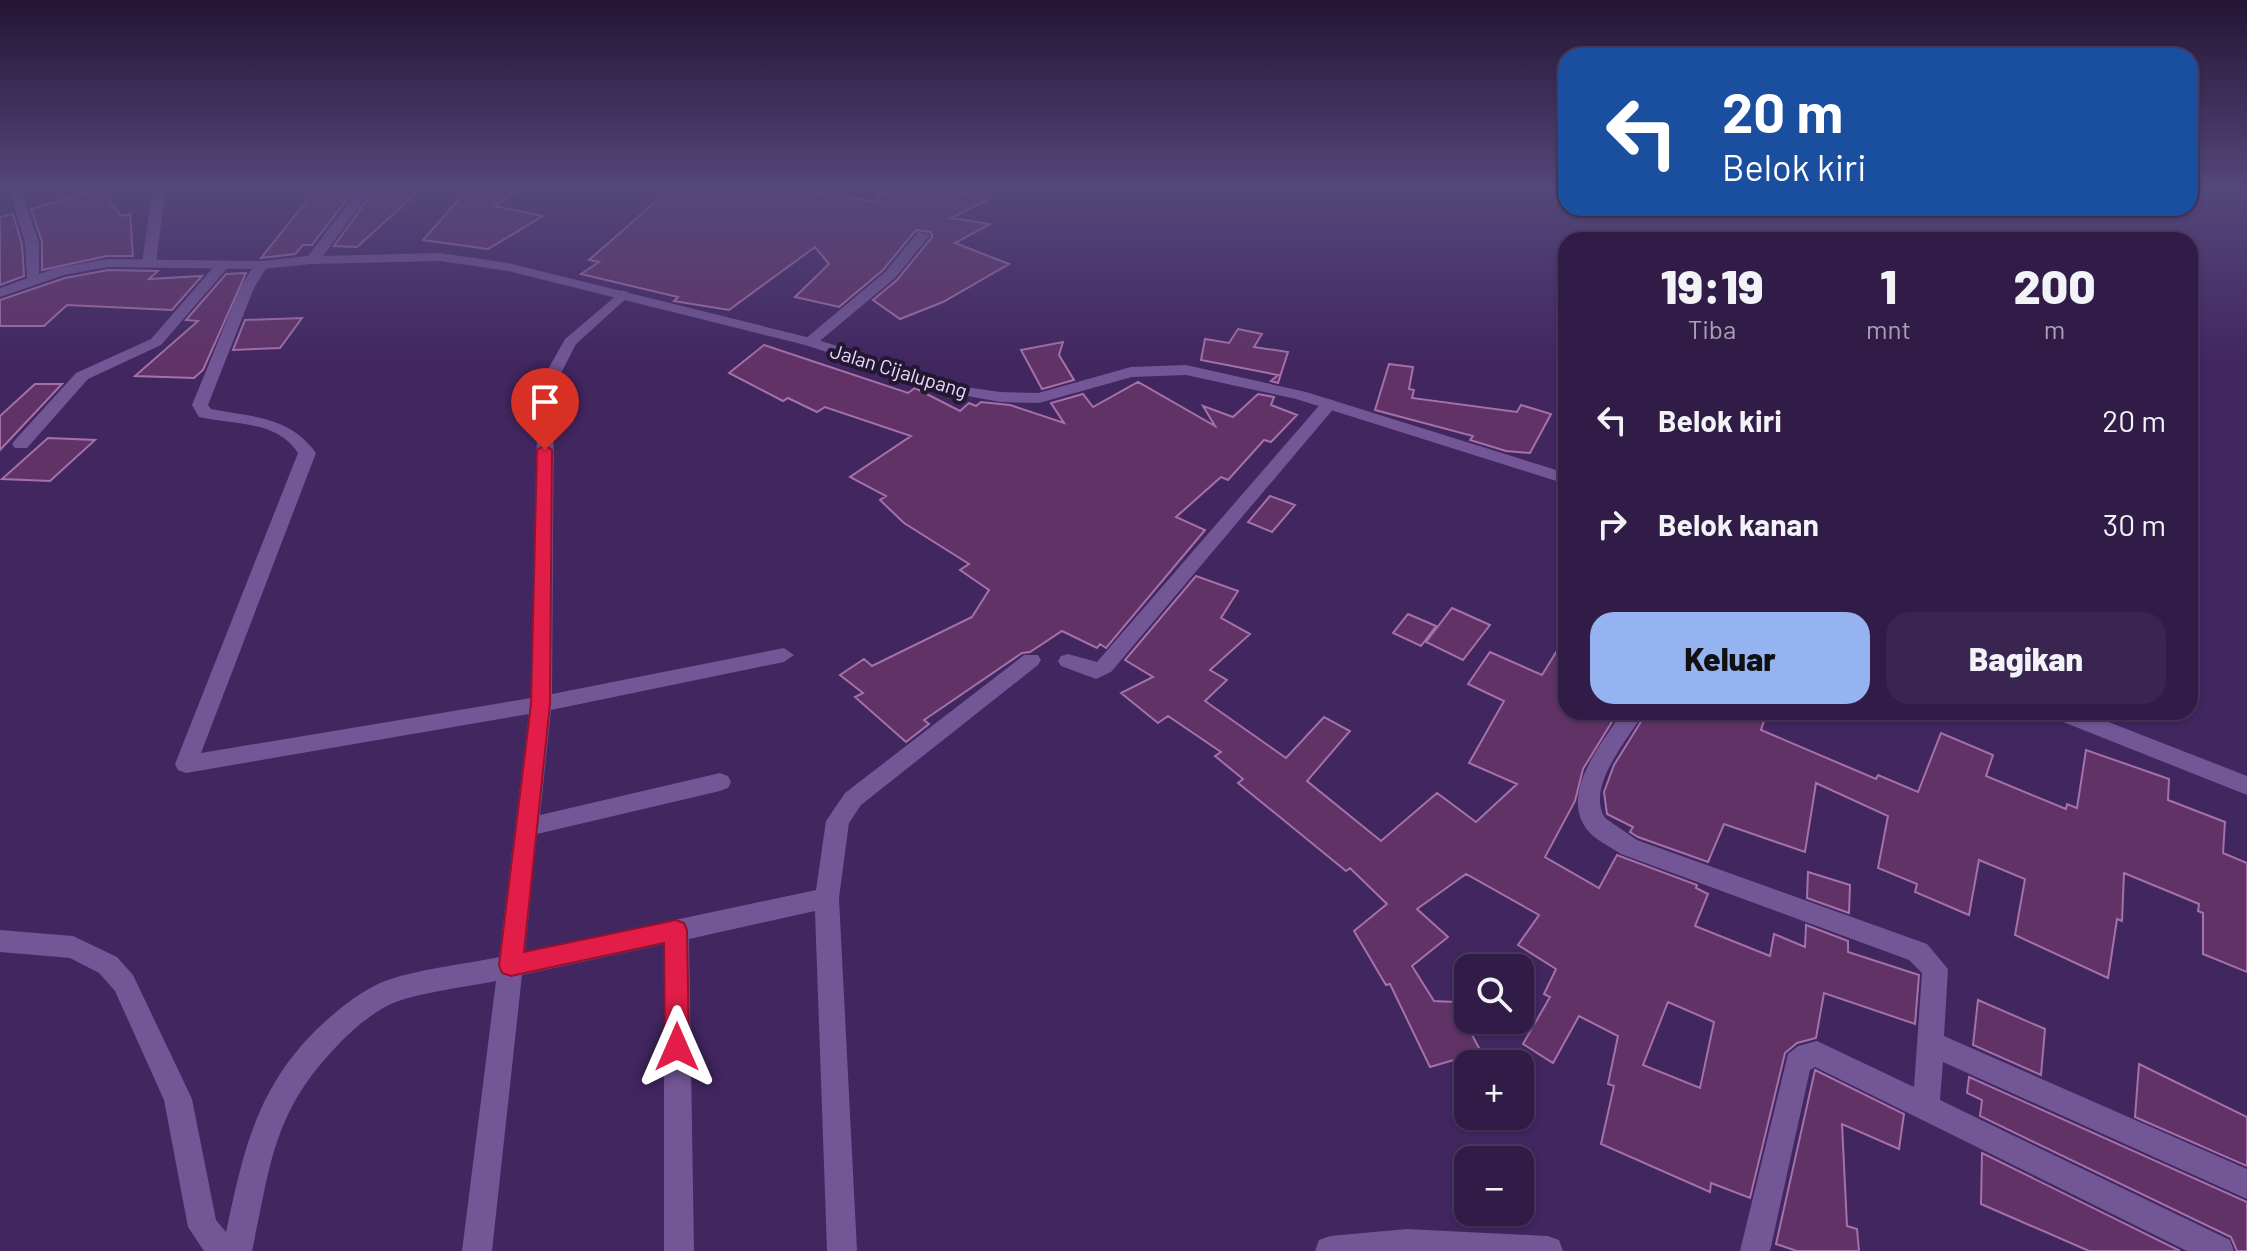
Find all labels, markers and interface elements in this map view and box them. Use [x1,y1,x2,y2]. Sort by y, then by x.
text: 20 m [1722,77,1843,144]
icon: left [1590,80,1694,184]
text: Belok kiri [1722,145,1866,188]
text: 19:19 [1660,256,1764,314]
text: 1 [1880,256,1897,314]
text: 200 [2013,256,2096,314]
text: Tiba [1688,313,1736,344]
text: mnt [1866,313,1911,344]
text: m [2044,313,2065,344]
street label: Jalan Cijalupang [828,338,970,402]
pin [511,368,579,450]
icon: arrive [523,380,567,424]
icon: left [1590,398,1634,442]
text: Belok kiri [1658,402,1782,438]
text: 20 m [2102,402,2166,438]
icon: right [1590,502,1634,546]
text: Belok kanan [1658,506,1819,542]
text: 30 m [2103,506,2166,542]
button: Keluar [1590,612,1870,704]
button: Bagikan [1886,612,2166,704]
map controls [1454,954,1534,1226]
button: search [1454,954,1534,1034]
position arrow [635,1005,719,1089]
button: + [1454,1050,1534,1130]
button: − [1454,1146,1534,1226]

